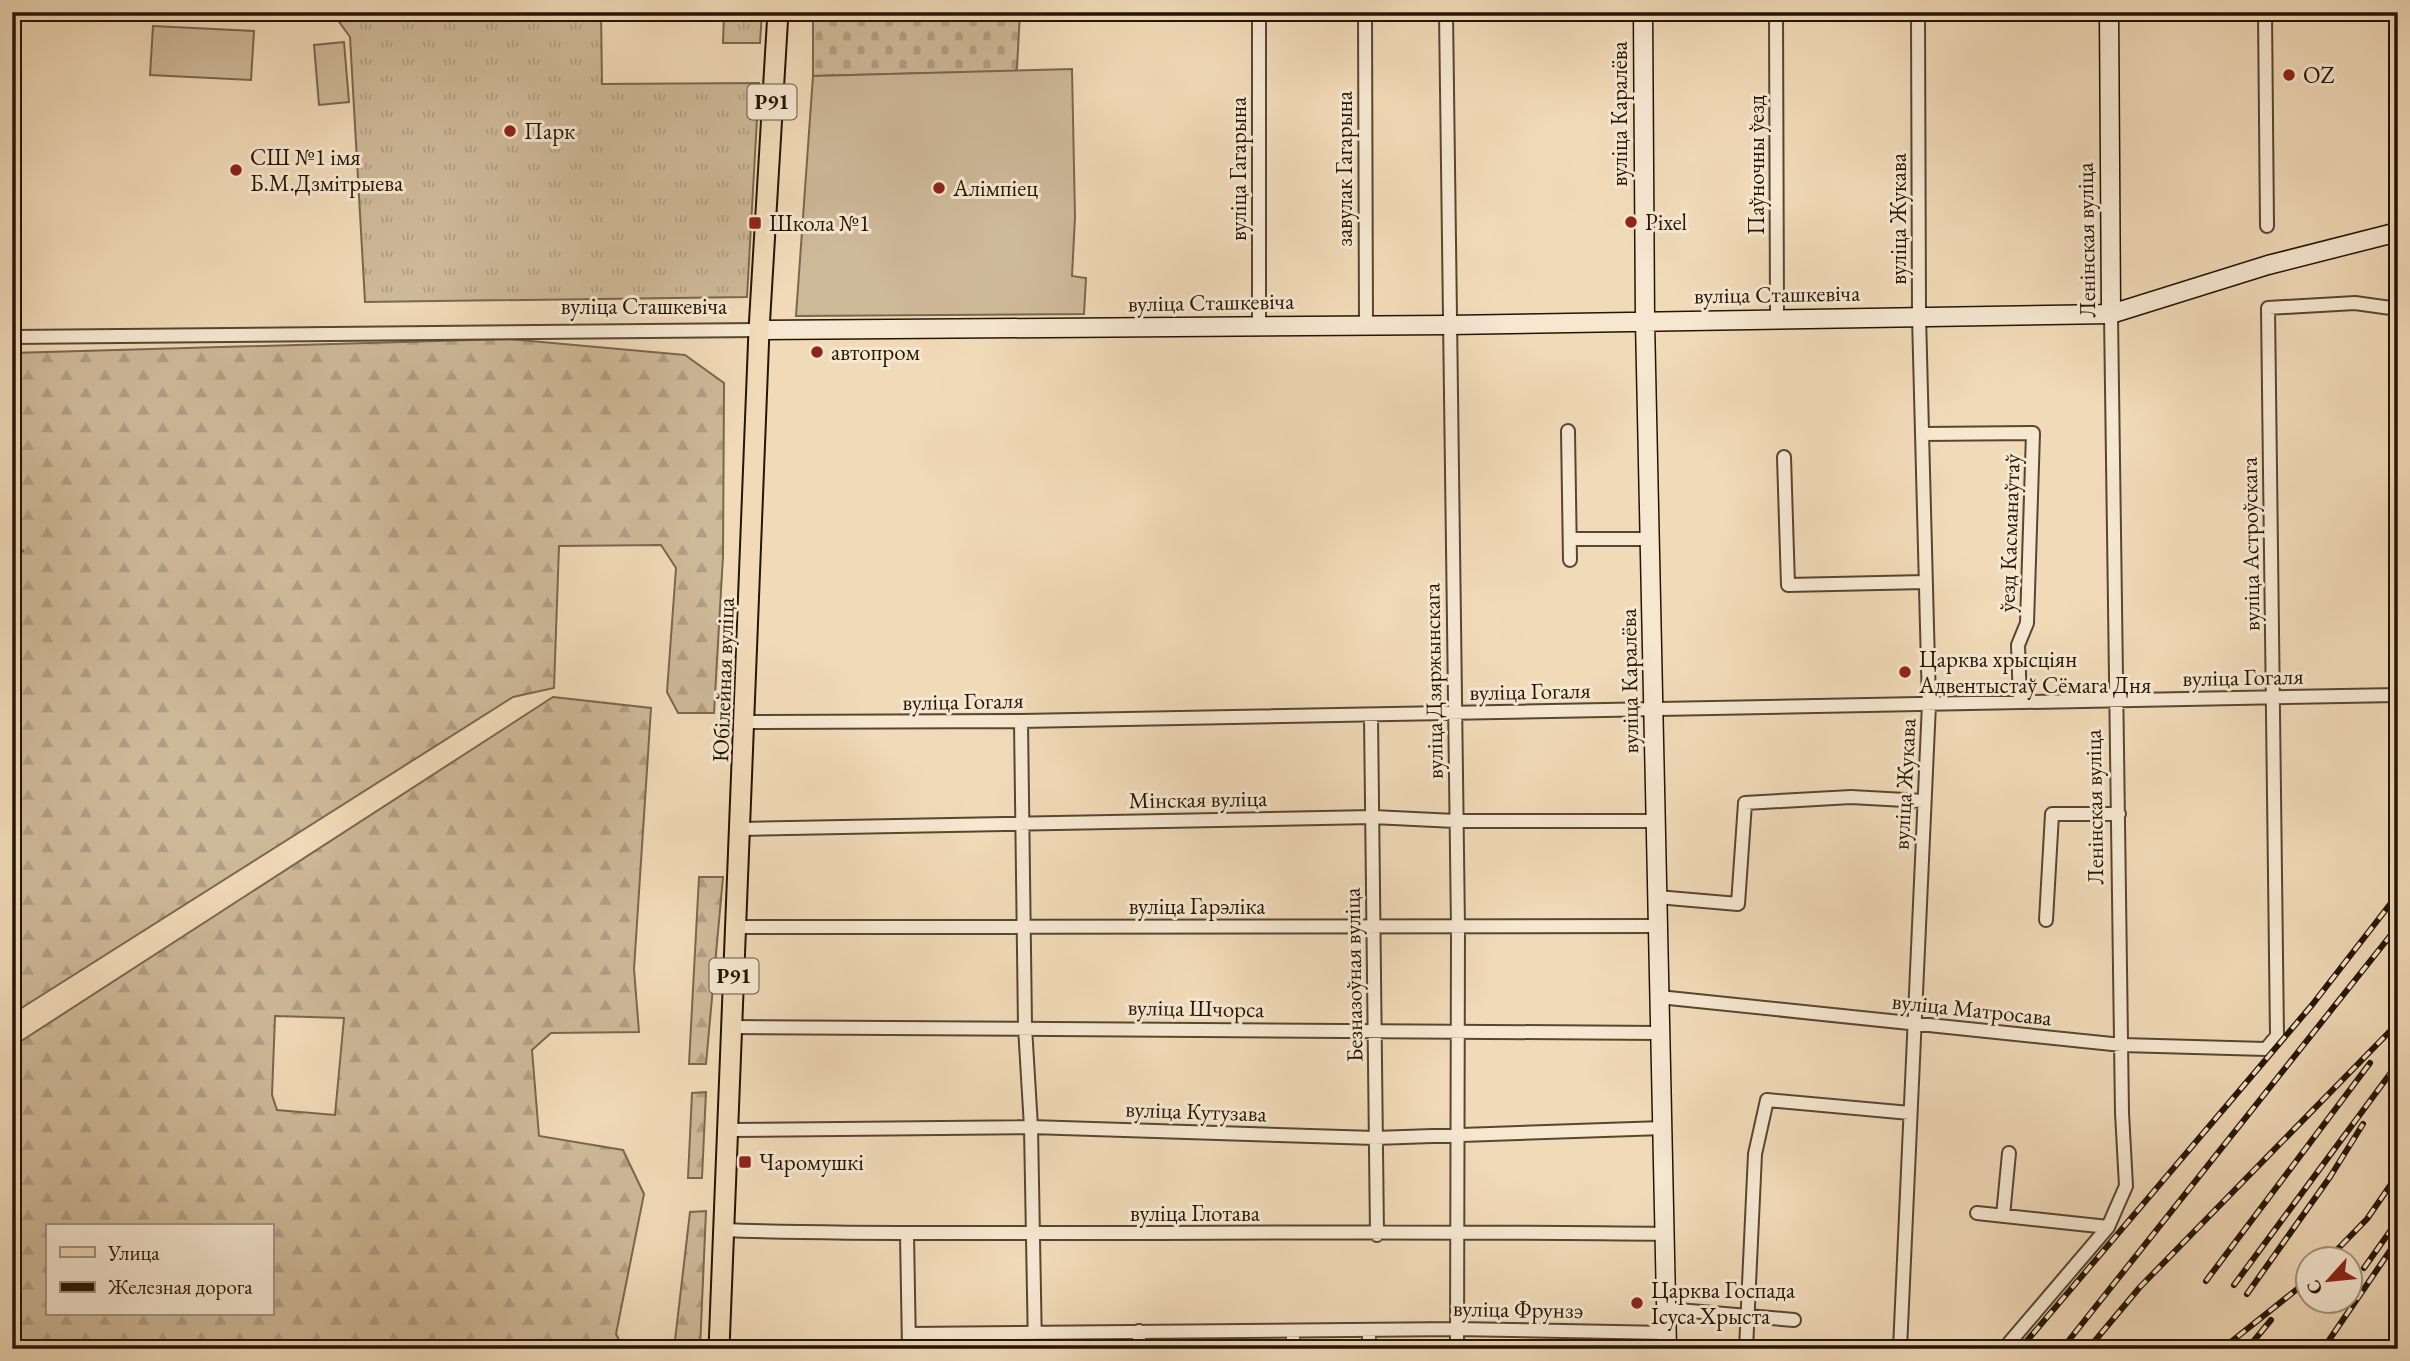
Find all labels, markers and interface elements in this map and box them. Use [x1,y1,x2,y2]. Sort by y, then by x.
street label: вуліца Каралёва [1604,41,1634,187]
place label: OZ [2303,60,2335,90]
marker: OZ [2281,67,2297,83]
road number: Р91 [748,84,796,119]
street label: завулак Гагарына [1329,90,1359,247]
street label: Паўночны ўезд [1741,95,1771,235]
street label: вуліца Гагарына [1223,96,1253,241]
place label: Парк [524,116,575,146]
marker: Парк [502,123,518,139]
place label: СШ №1 імя Б.М.Дзмітрыева [250,142,404,198]
street label: вуліца Жукава [1883,152,1913,285]
street label: Ленінская вуліца [2070,161,2102,318]
marker: СШ №1 імя Б.М.Дзмітрыева [228,162,244,178]
place label: Алімпіец [952,173,1038,203]
marker: Алімпіец [931,180,947,196]
place label: Pixel [1645,207,1688,237]
place label: Школа №1 [769,208,870,238]
marker: Pixel [1623,214,1639,230]
marker: Школа №1 [747,215,763,231]
street label: вуліца Сташкевіча [1694,278,1861,310]
street label: вуліца Сташкевіча [1128,286,1295,318]
street label: вуліца Сташкевіча [561,291,728,321]
place label: автопром [831,337,920,367]
marker: автопром [809,344,825,360]
street label: ўезд Касманаўтаў [1991,452,2027,613]
street label: вуліца Астроўскага [2233,456,2267,631]
street label: вуліца Дзяржынскага [1416,582,1450,779]
street label: Юбілейная вуліца [705,596,741,763]
street label: вуліца Каралёва [1613,607,1645,754]
place label: Царква хрысціян Адвентыстаў Сёмага Дня [1918,644,2151,700]
street label: вуліца Гогаля [2182,661,2304,693]
marker: Царква хрысціян Адвентыстаў Сёмага Дня [1897,664,1913,680]
street label: вуліца Гогаля [1469,675,1591,707]
street label: вуліца Гогаля [902,685,1024,717]
street label: вуліца Жукава [1886,717,1922,851]
street label: Ленінская вуліца [2078,728,2110,885]
street label: Мінская вуліца [1128,783,1268,815]
street label: Безназоўная вуліца [1336,887,1370,1063]
street label: вуліца Гарэліка [1129,891,1266,921]
road number: Р91 [710,958,758,993]
street label: вуліца Матросава [1891,986,2054,1032]
street label: вуліца Шчорса [1127,992,1265,1024]
street label: вуліца Кутузава [1125,1094,1268,1128]
place label: Чаромушкі [759,1147,864,1177]
marker: Чаромушкі [737,1154,753,1170]
street label: вуліца Глотава [1130,1198,1261,1228]
legend [46,1224,273,1316]
text: Улица [107,1239,160,1266]
north arrow [2294,1246,2364,1316]
text: Железная дорога [107,1273,253,1300]
place label: Царква Госпада Ісуса Хрыста [1651,1275,1796,1331]
text: С [2300,1276,2328,1299]
street label: вуліца Фрунзэ [1453,1293,1583,1325]
marker: Царква Госпада Ісуса Хрыста [1629,1295,1645,1311]

